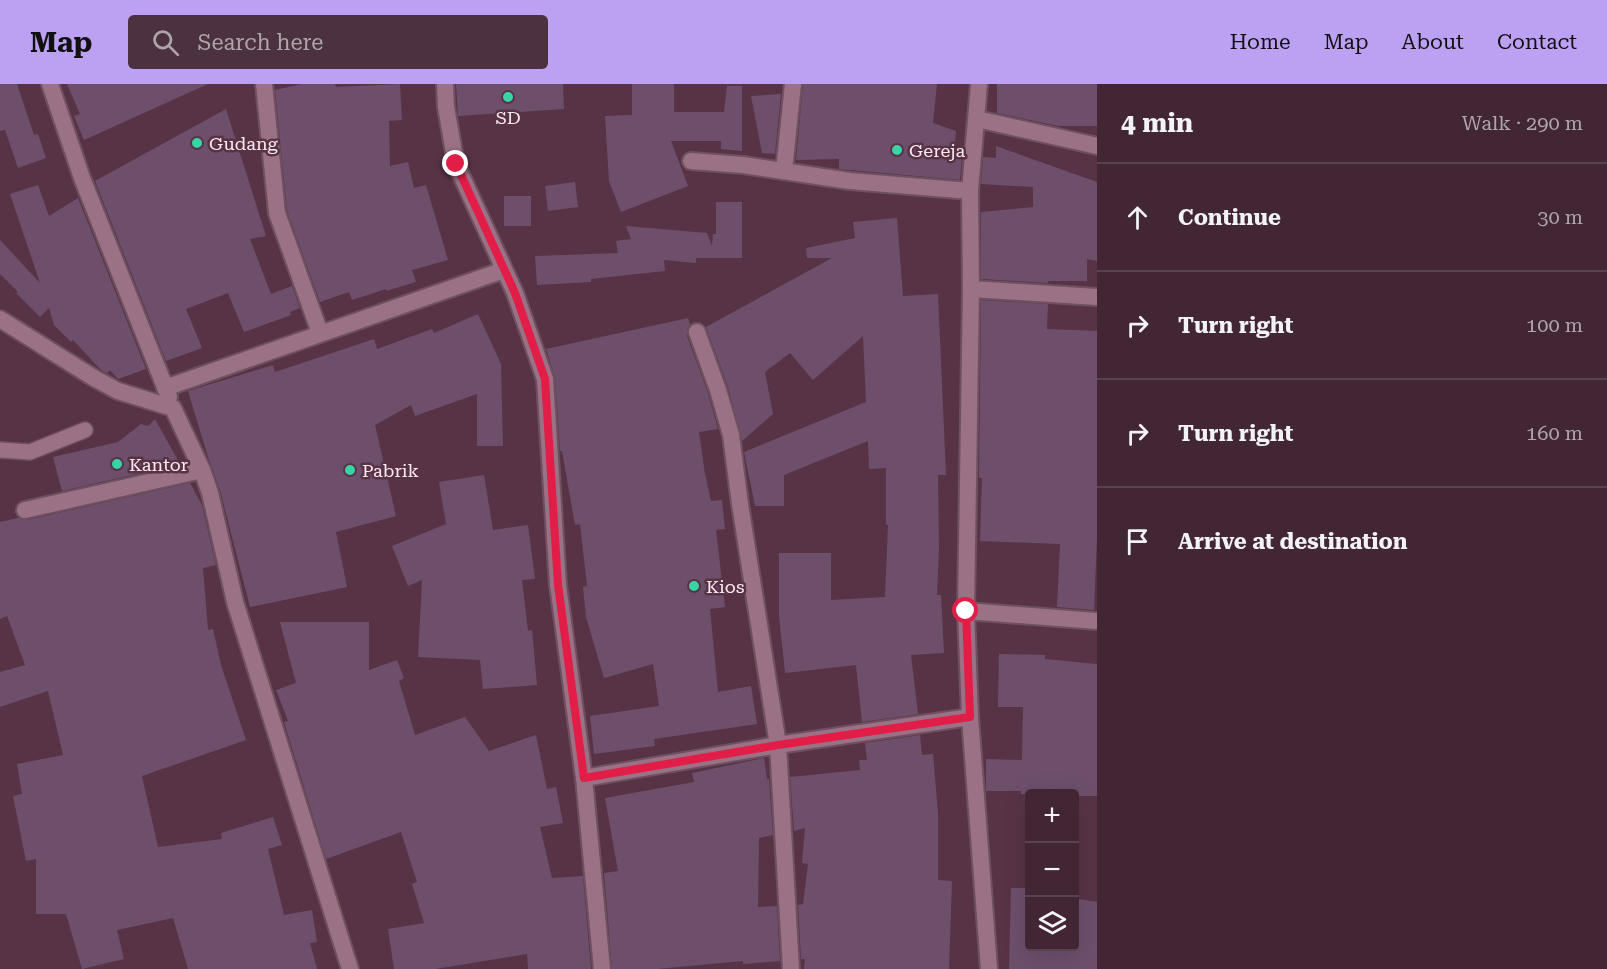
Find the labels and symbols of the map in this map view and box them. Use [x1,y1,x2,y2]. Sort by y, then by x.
marker: SD [501,90,515,104]
place label: SD [495,107,521,128]
place label: Gudang [209,133,279,154]
marker: Gudang [190,136,204,150]
place label: Gereja [909,140,966,161]
marker: Gereja [890,143,904,157]
route end [442,150,468,176]
place label: Kantor [129,454,188,475]
marker: Kantor [110,457,124,471]
place label: Pabrik [362,460,419,481]
marker: Pabrik [343,463,357,477]
place label: Kios [706,576,744,597]
marker: Kios [687,579,701,593]
route start [952,597,978,623]

